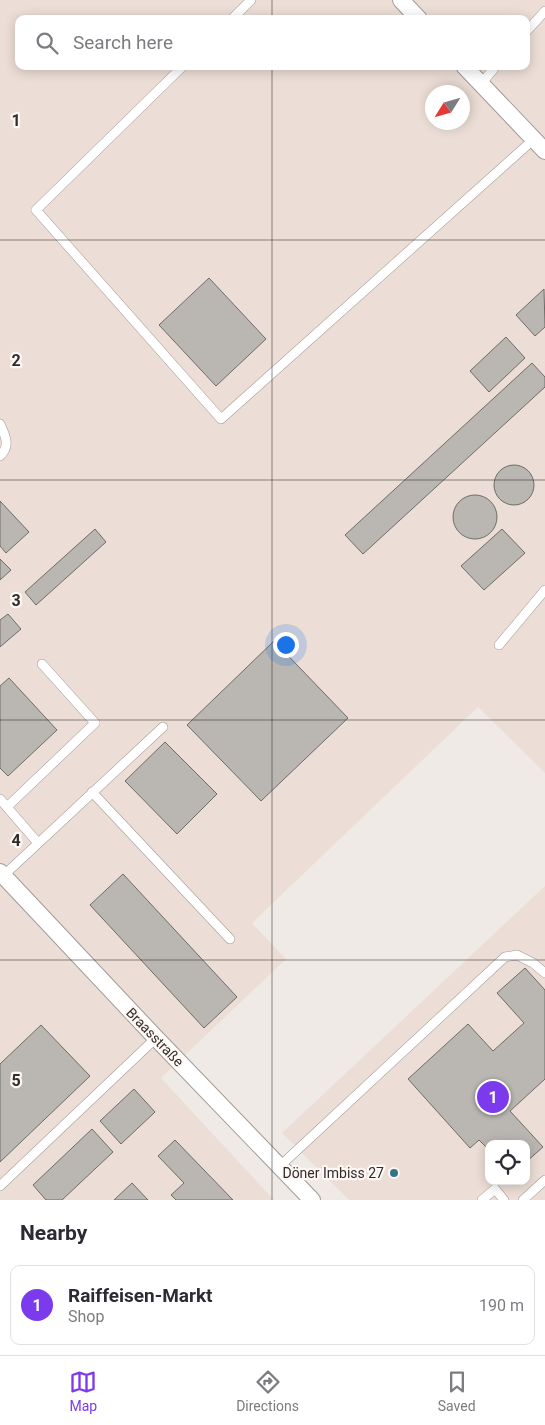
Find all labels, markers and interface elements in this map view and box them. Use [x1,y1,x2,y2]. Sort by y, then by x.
search box [15,15,530,70]
icon: search [33,29,61,57]
text: Search here [73,31,173,54]
north arrow [425,85,470,130]
text: 1 [11,111,21,130]
text: 2 [11,351,21,370]
text: 3 [11,591,21,610]
your location [273,632,299,658]
text: 4 [11,831,21,850]
street label: Braasstraße [123,1004,187,1070]
text: 5 [11,1071,21,1090]
pin: 1 [477,1078,509,1116]
map controls [485,1140,530,1185]
button: locate [485,1140,530,1185]
place label: Döner Imbiss 27 [282,1165,384,1181]
marker: Döner Imbiss 27 [388,1167,400,1179]
text: Nearby [20,1221,87,1245]
text: Raiffeisen-Markt [68,1284,213,1307]
text: 1 [32,1296,42,1315]
text: 190 m [479,1296,524,1315]
text: Shop [68,1307,104,1326]
tab: Map [69,1368,97,1414]
tab: Directions [236,1368,299,1414]
tab: Saved [438,1368,476,1414]

